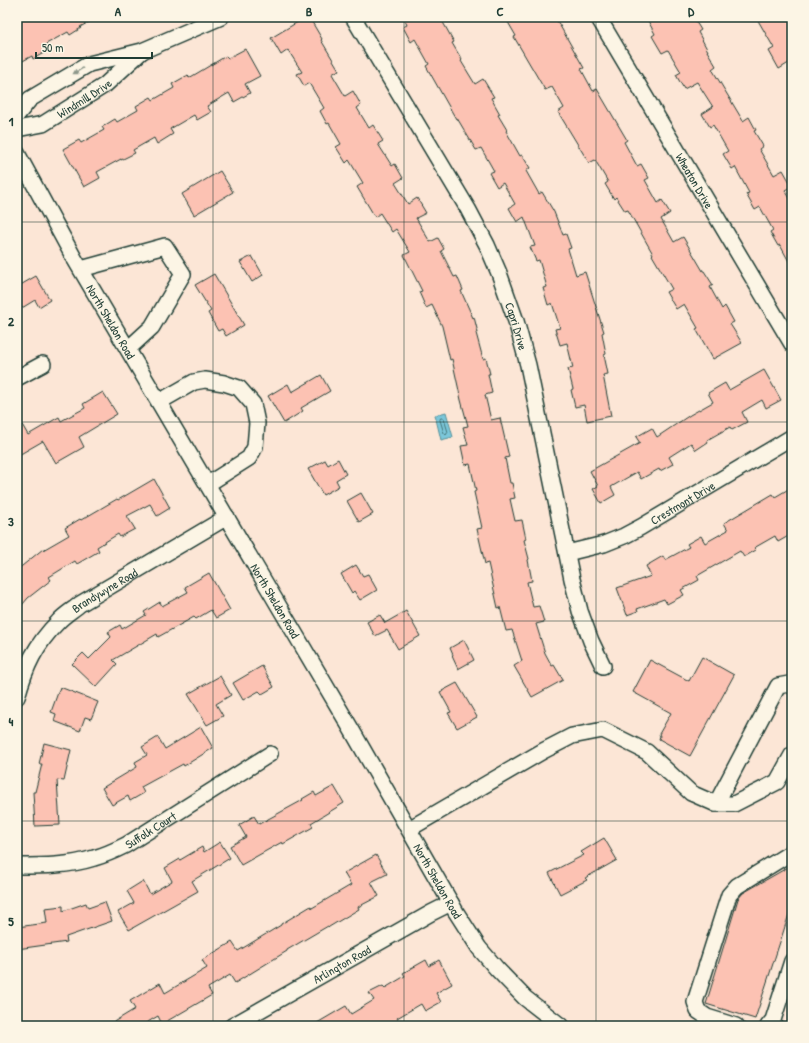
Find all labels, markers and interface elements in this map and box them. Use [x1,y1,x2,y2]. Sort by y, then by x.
text: A [115,2,122,20]
text: B [306,2,313,20]
text: C [496,2,504,20]
text: D [688,2,695,20]
scale bar [36,34,152,60]
text: 50 m [42,39,63,56]
one-way arrow [72,67,84,74]
street label: Windmill Drive [53,74,115,122]
text: 1 [9,112,14,130]
street label: Wheaton Drive [672,150,718,211]
street label: North Sheldon Road [83,281,140,362]
street label: Capri Drive [501,300,532,352]
text: 2 [8,312,15,330]
street label: Crestmont Drive [647,476,718,528]
text: 3 [8,512,14,530]
street label: North Sheldon Road [247,560,304,641]
street label: Brandywyne Road [68,563,141,616]
text: 4 [9,712,14,730]
street label: Suffolk Court [121,807,180,852]
street label: North Sheldon Road [410,840,467,922]
text: 5 [8,912,14,930]
street label: Arlington Road [310,940,374,987]

